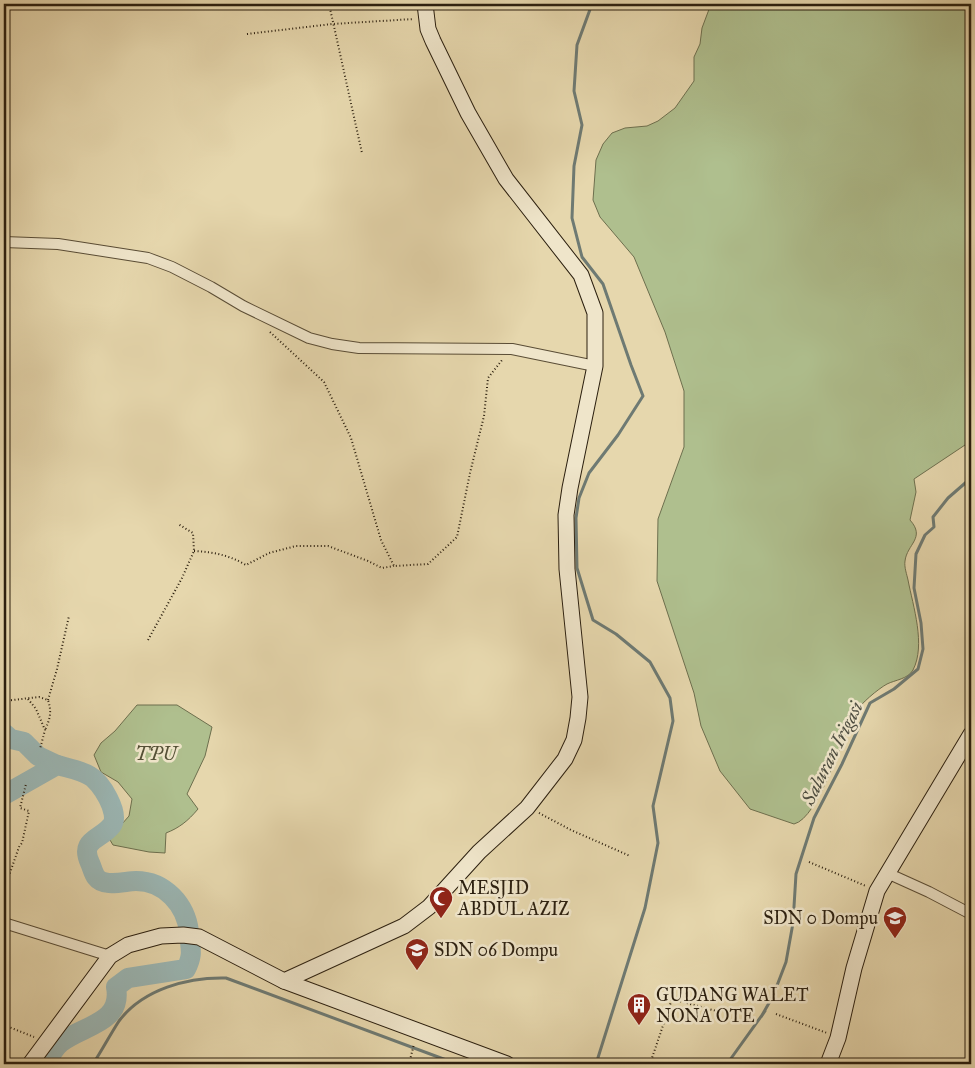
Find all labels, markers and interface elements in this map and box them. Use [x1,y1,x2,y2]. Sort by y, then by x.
water label: Saluran Irigasi [796,697,868,809]
park label: TPU [135,743,180,765]
place label: MESJID ABDUL AZIZ [457,877,570,920]
mosque icon: MESJID ABDUL AZIZ [428,885,454,919]
school or university icon: SDN 0 Dompu [882,905,908,939]
place label: SDN 0 Dompu [763,907,878,929]
school or university icon: SDN 06 Dompu [404,937,430,971]
place label: SDN 06 Dompu [434,939,559,961]
place label: GUDANG WALET NONA OTE [656,984,808,1027]
building icon: GUDANG WALET NONA OTE [626,992,652,1026]

